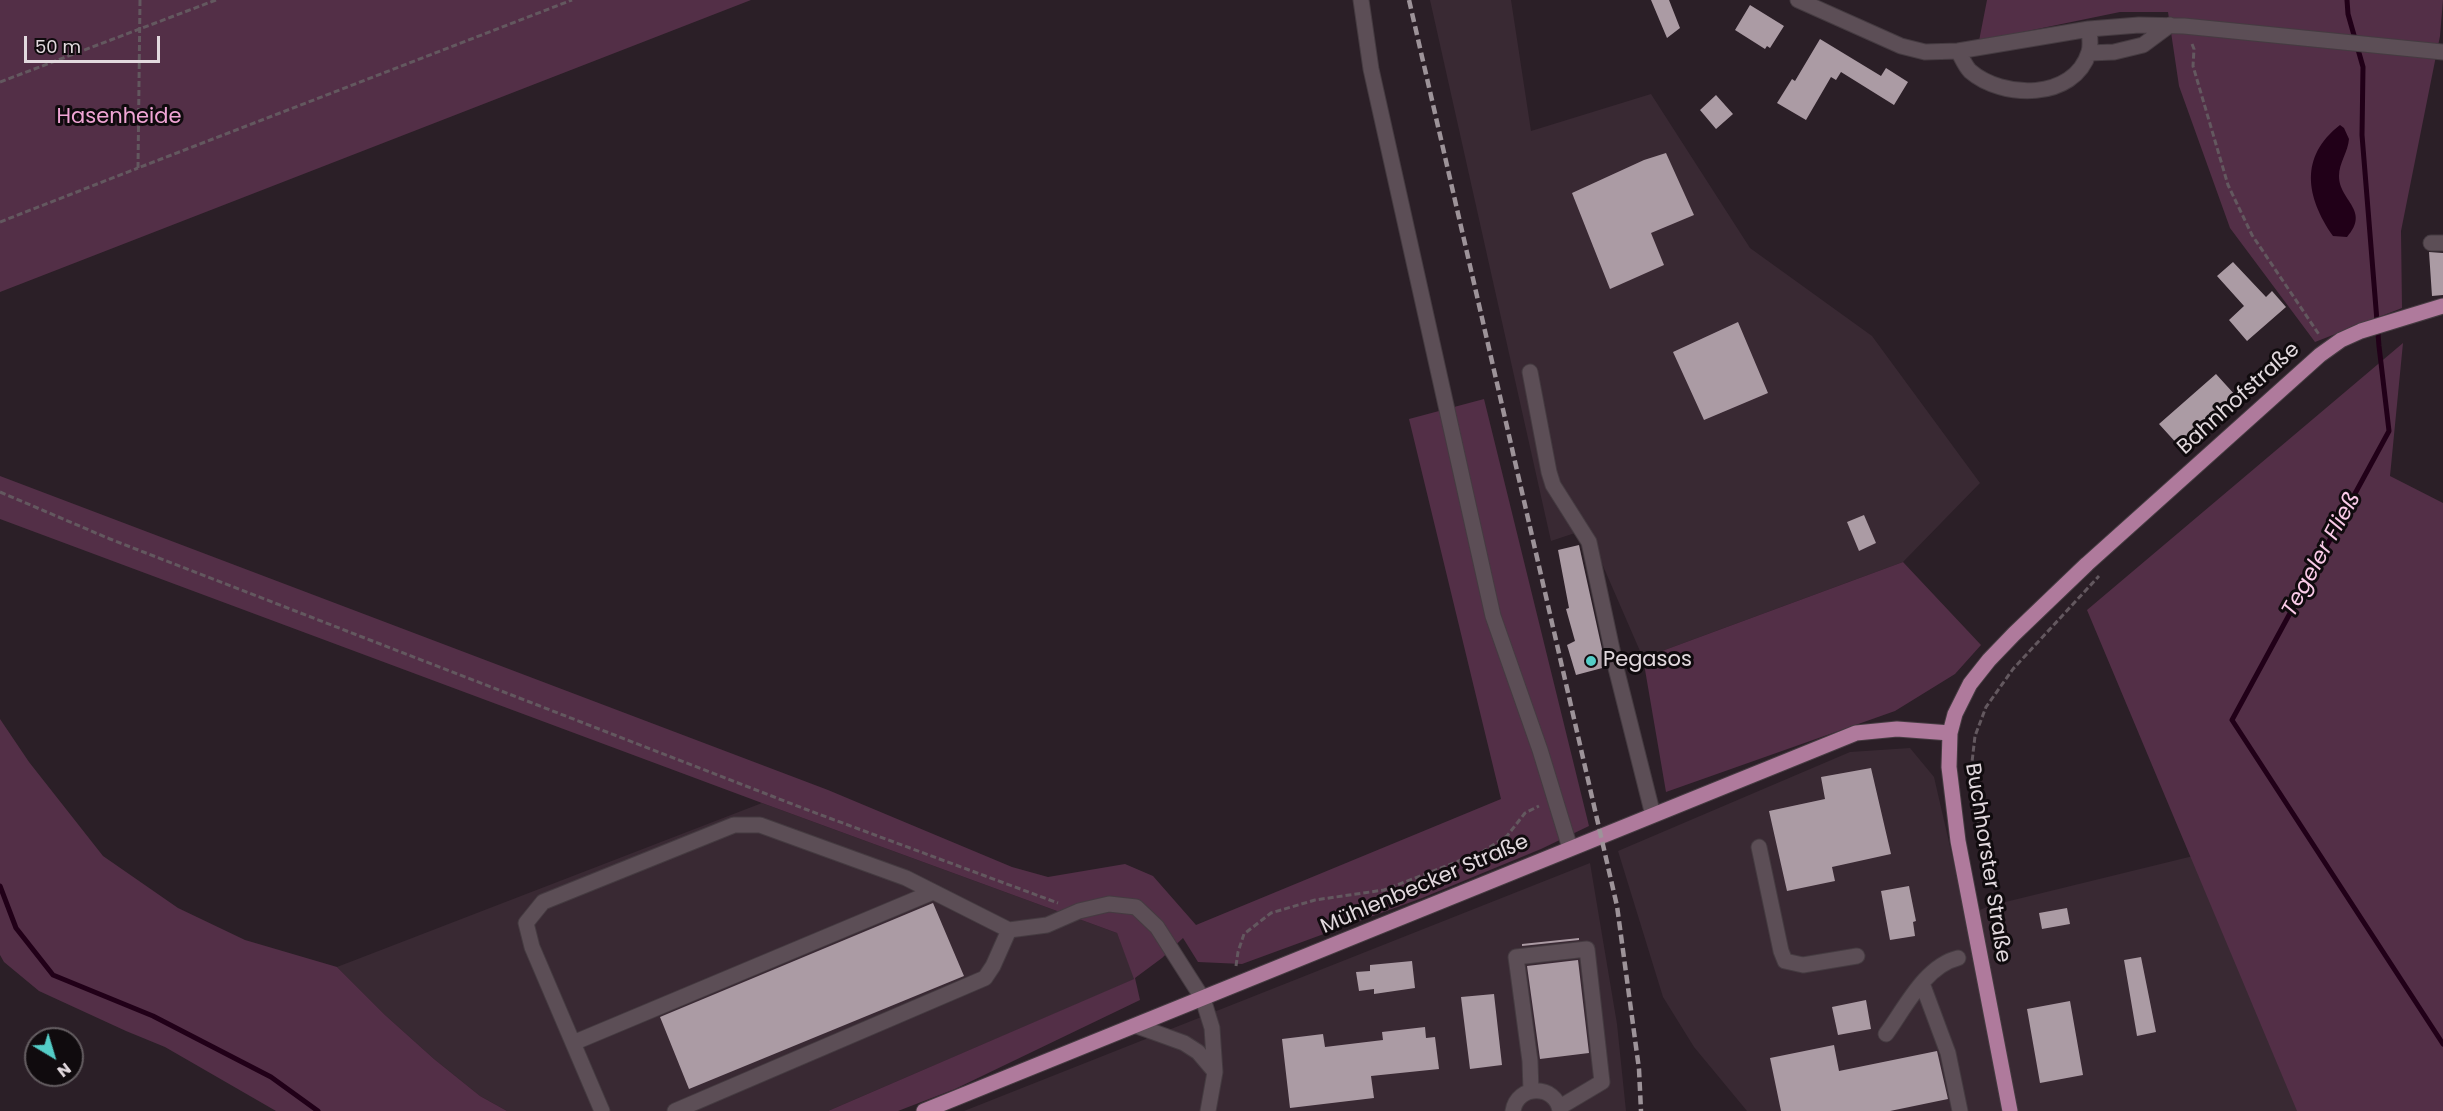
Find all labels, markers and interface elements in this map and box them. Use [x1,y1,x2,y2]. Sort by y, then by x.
scale bar [27,24,164,62]
text: 50 m [35,34,81,59]
park label: Hasenheide [57,105,181,131]
street label: Bahnhofstraße [2173,338,2305,460]
water label: Tegeler Fließ [2277,488,2367,622]
place label: Pegasos [1603,648,1692,674]
marker: Pegasos [1584,654,1598,668]
street label: Buchhorster Straße [1959,761,2015,965]
street label: Mühlenbecker Straße [1317,830,1533,940]
north arrow [24,1027,84,1087]
text: N [52,1057,76,1083]

